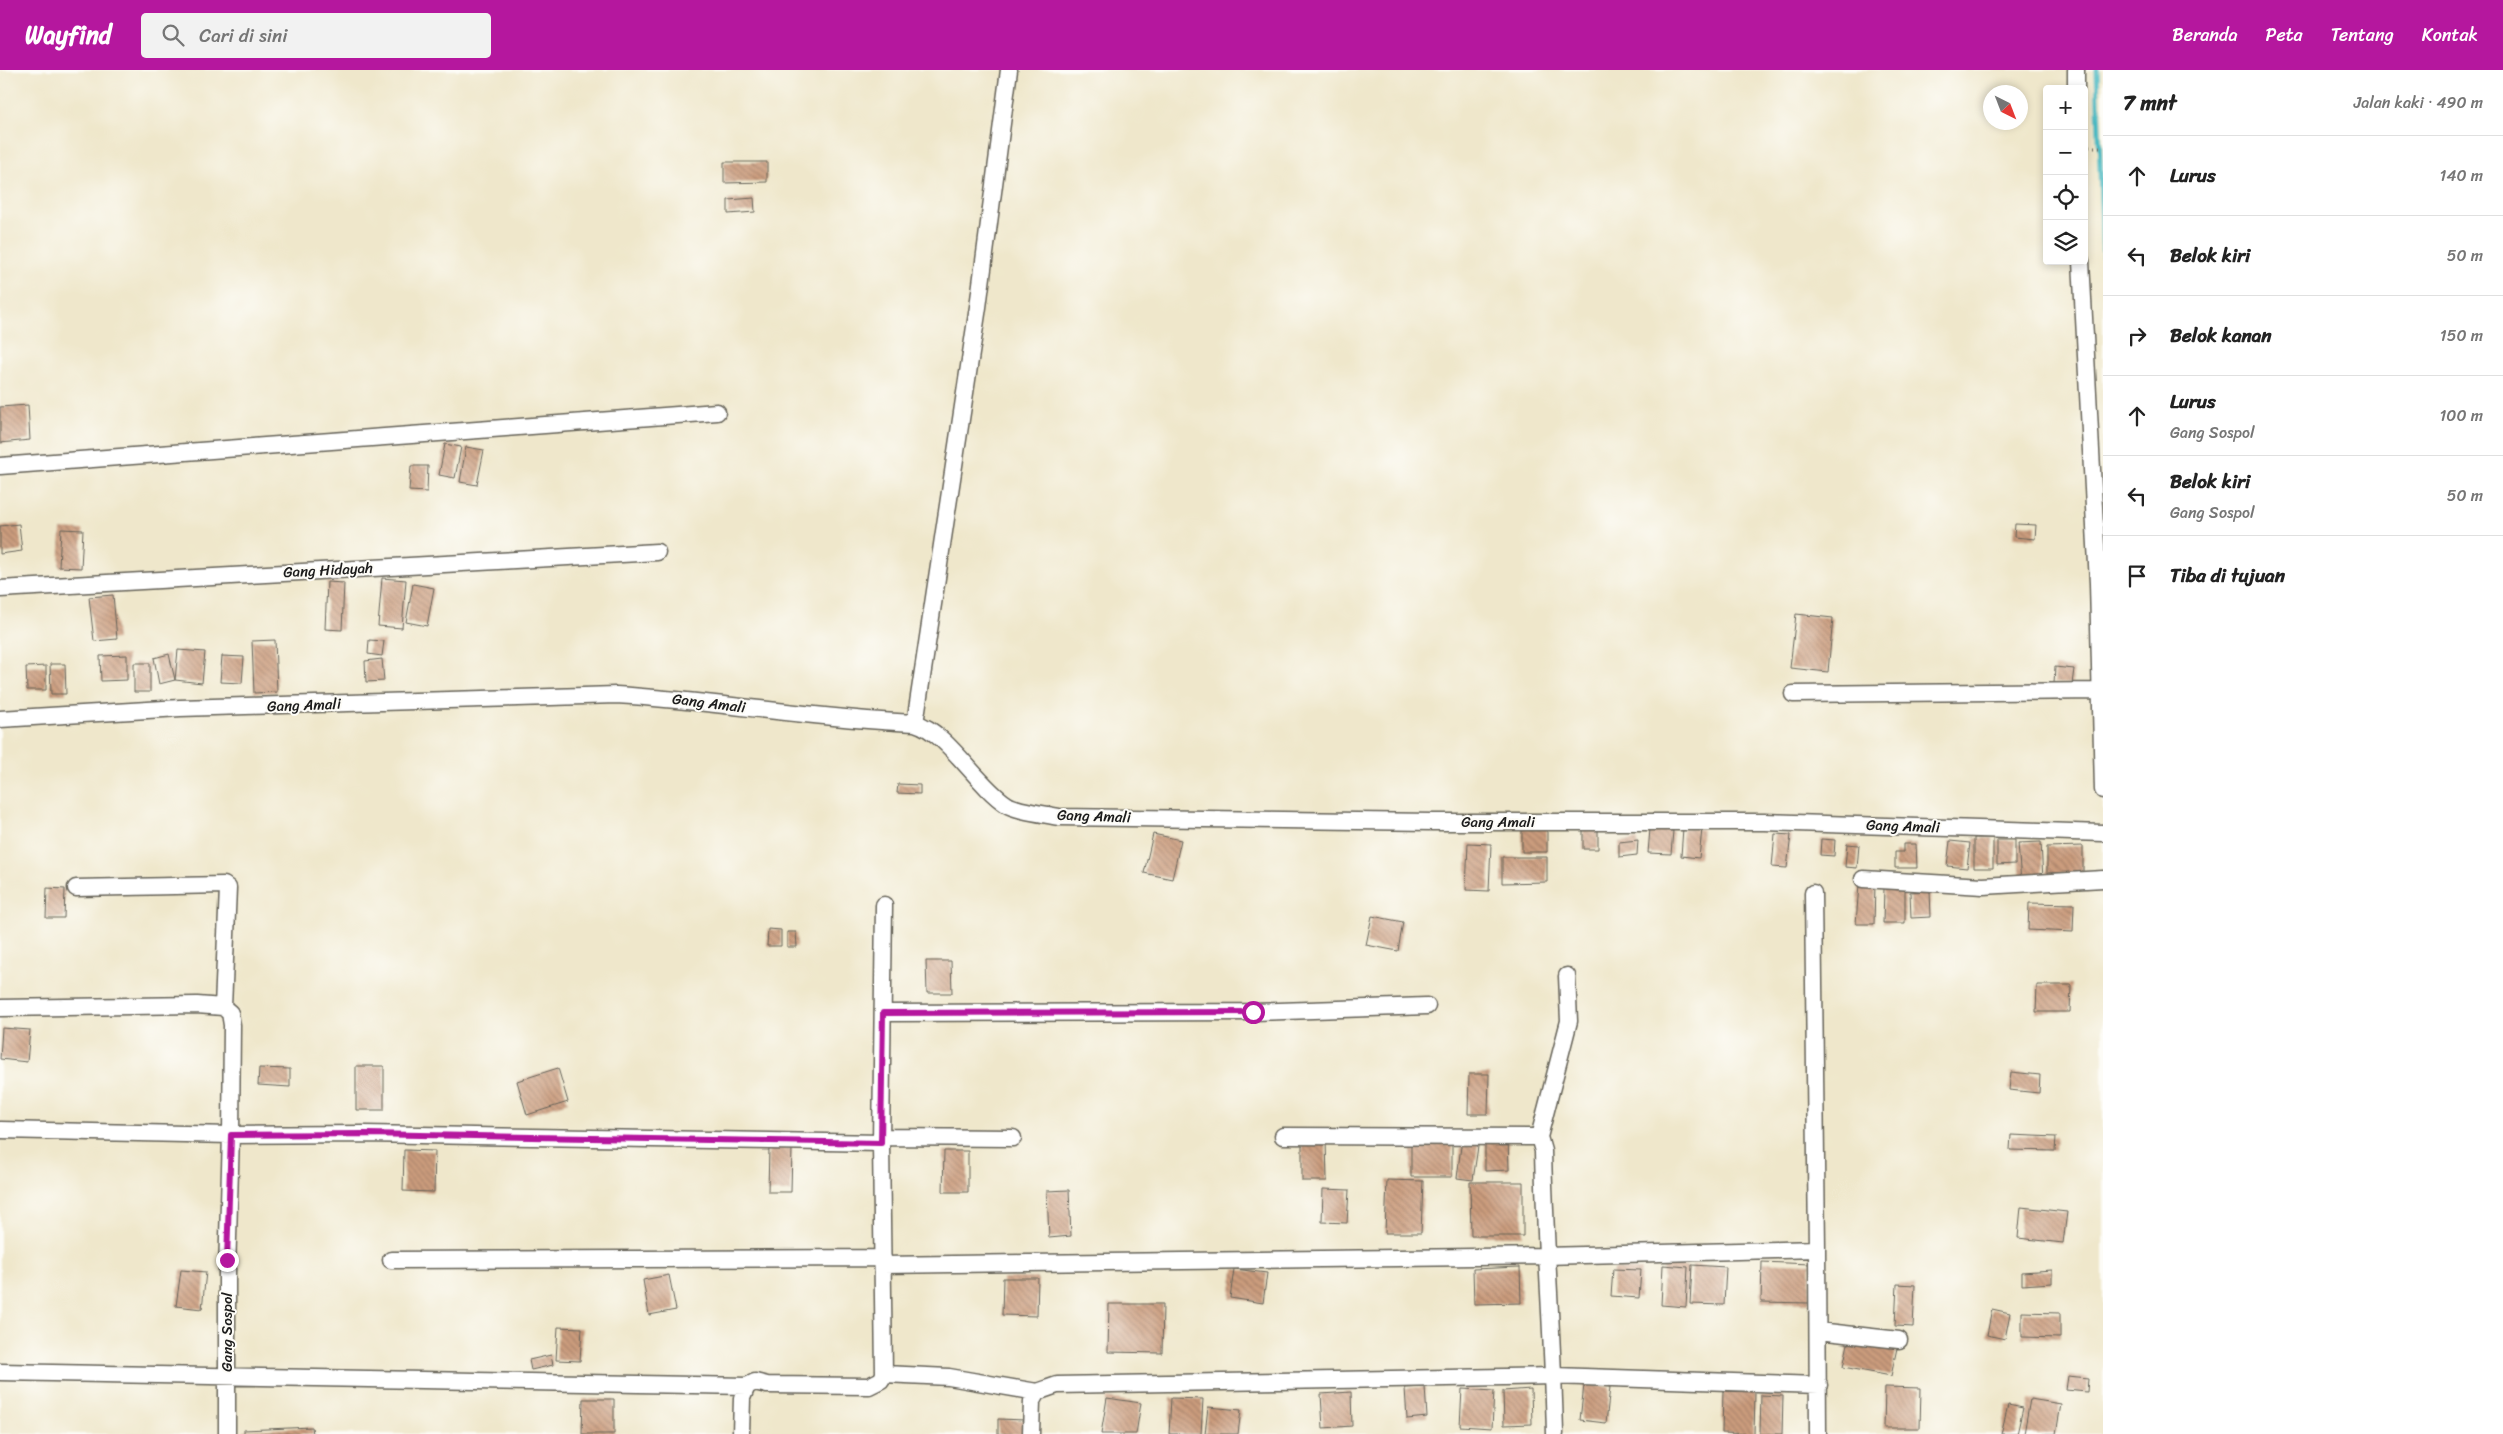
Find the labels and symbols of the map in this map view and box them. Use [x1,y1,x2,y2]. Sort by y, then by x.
north arrow [1983,85,2028,130]
street label: Gang Hidayah [282,555,374,585]
street label: Gang Amali [671,686,748,721]
street label: Gang Amali [267,691,342,719]
street label: Gang Amali [1057,802,1132,830]
street label: Gang Amali [1461,809,1536,835]
street label: Gang Amali [1866,812,1941,840]
route start [1242,1001,1265,1024]
route end [216,1249,239,1272]
street label: Gang Sospol [214,1292,240,1372]

